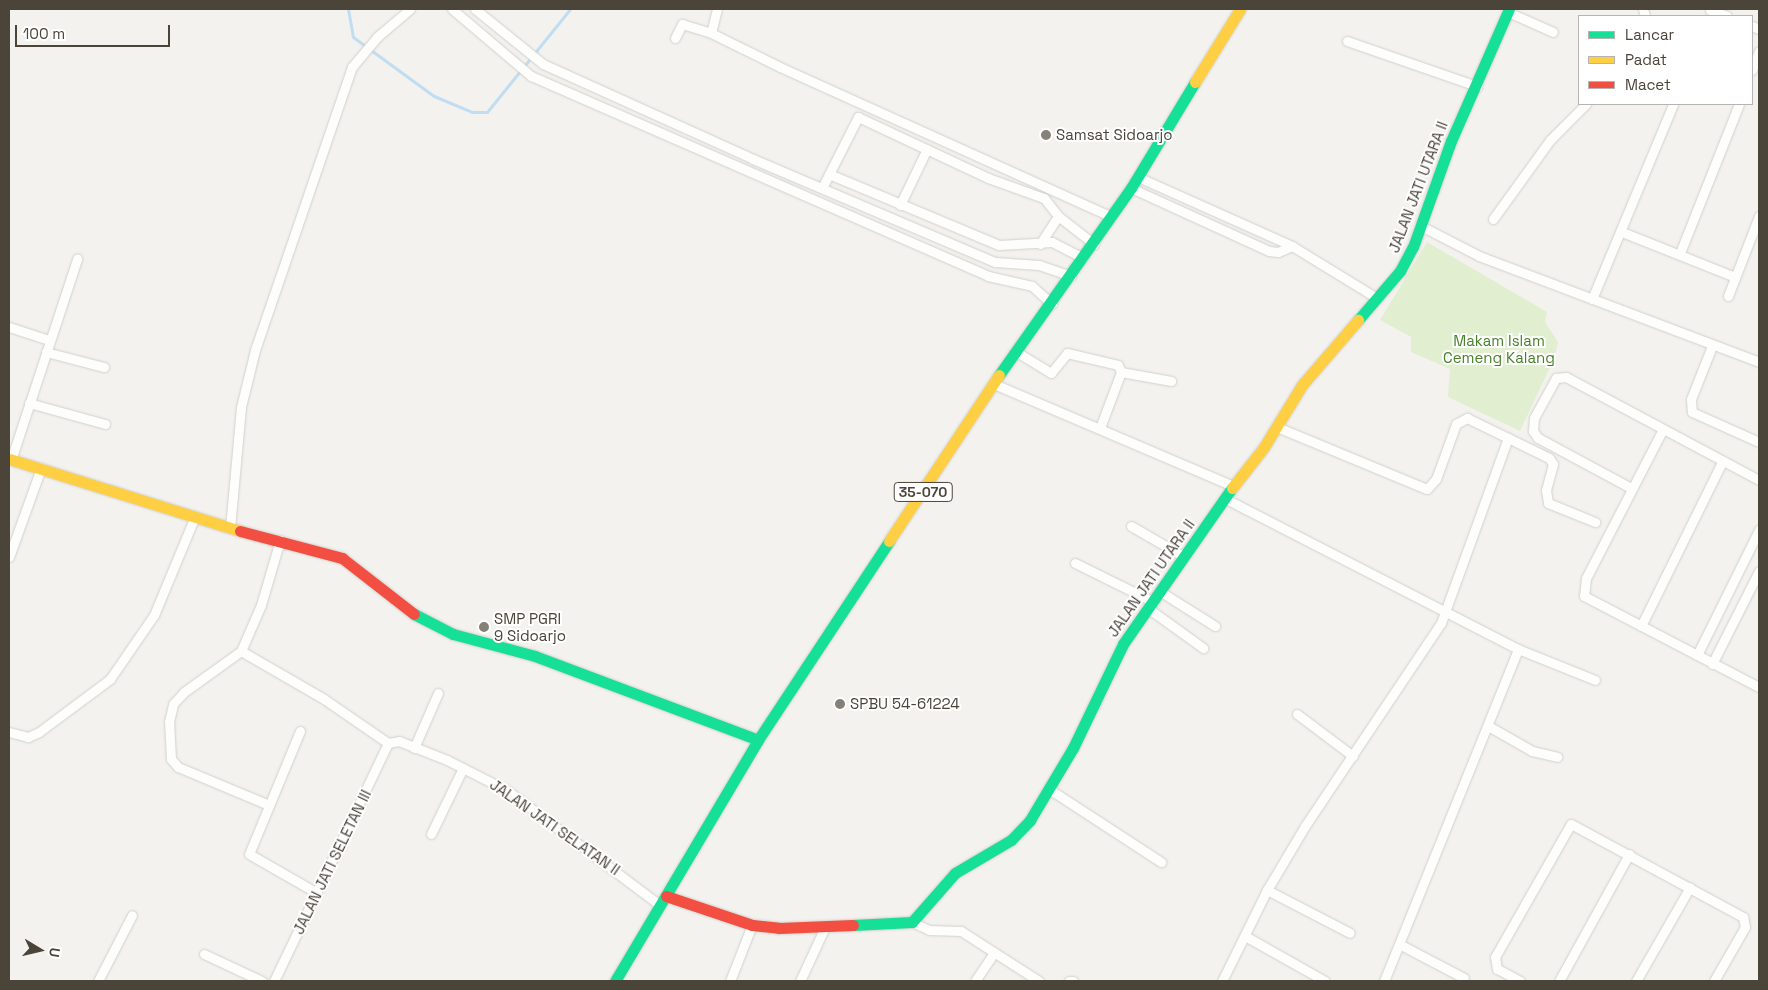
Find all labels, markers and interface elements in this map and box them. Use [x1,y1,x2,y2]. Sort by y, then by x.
scale bar [18,15,172,47]
legend [1578,15,1753,105]
text: 100 m [23,24,65,43]
text: Lancar [1625,25,1674,44]
text: Padat [1625,50,1667,69]
text: Macet [1625,75,1671,94]
street label: JALAN JATI UTARA II [1385,119,1451,255]
place label: Samsat Sidoarjo [1056,126,1173,144]
marker: Samsat Sidoarjo [1040,129,1052,141]
park label: Makam Islam Cemeng Kalang [1443,331,1555,366]
road number: 35-070 [893,481,953,504]
street label: JALAN JATI UTARA II [1104,516,1198,640]
place label: SMP PGRI 9 Sidoarjo [494,609,566,644]
marker: SMP PGRI 9 Sidoarjo [478,621,490,633]
place label: SPBU 54-61224 [850,695,960,713]
marker: SPBU 54-61224 [834,698,846,710]
street label: JALAN JATI SELATAN II [486,775,624,879]
street label: JALAN JATI SELETAN III [289,787,375,937]
north arrow [15,925,65,975]
text: U [45,946,64,958]

